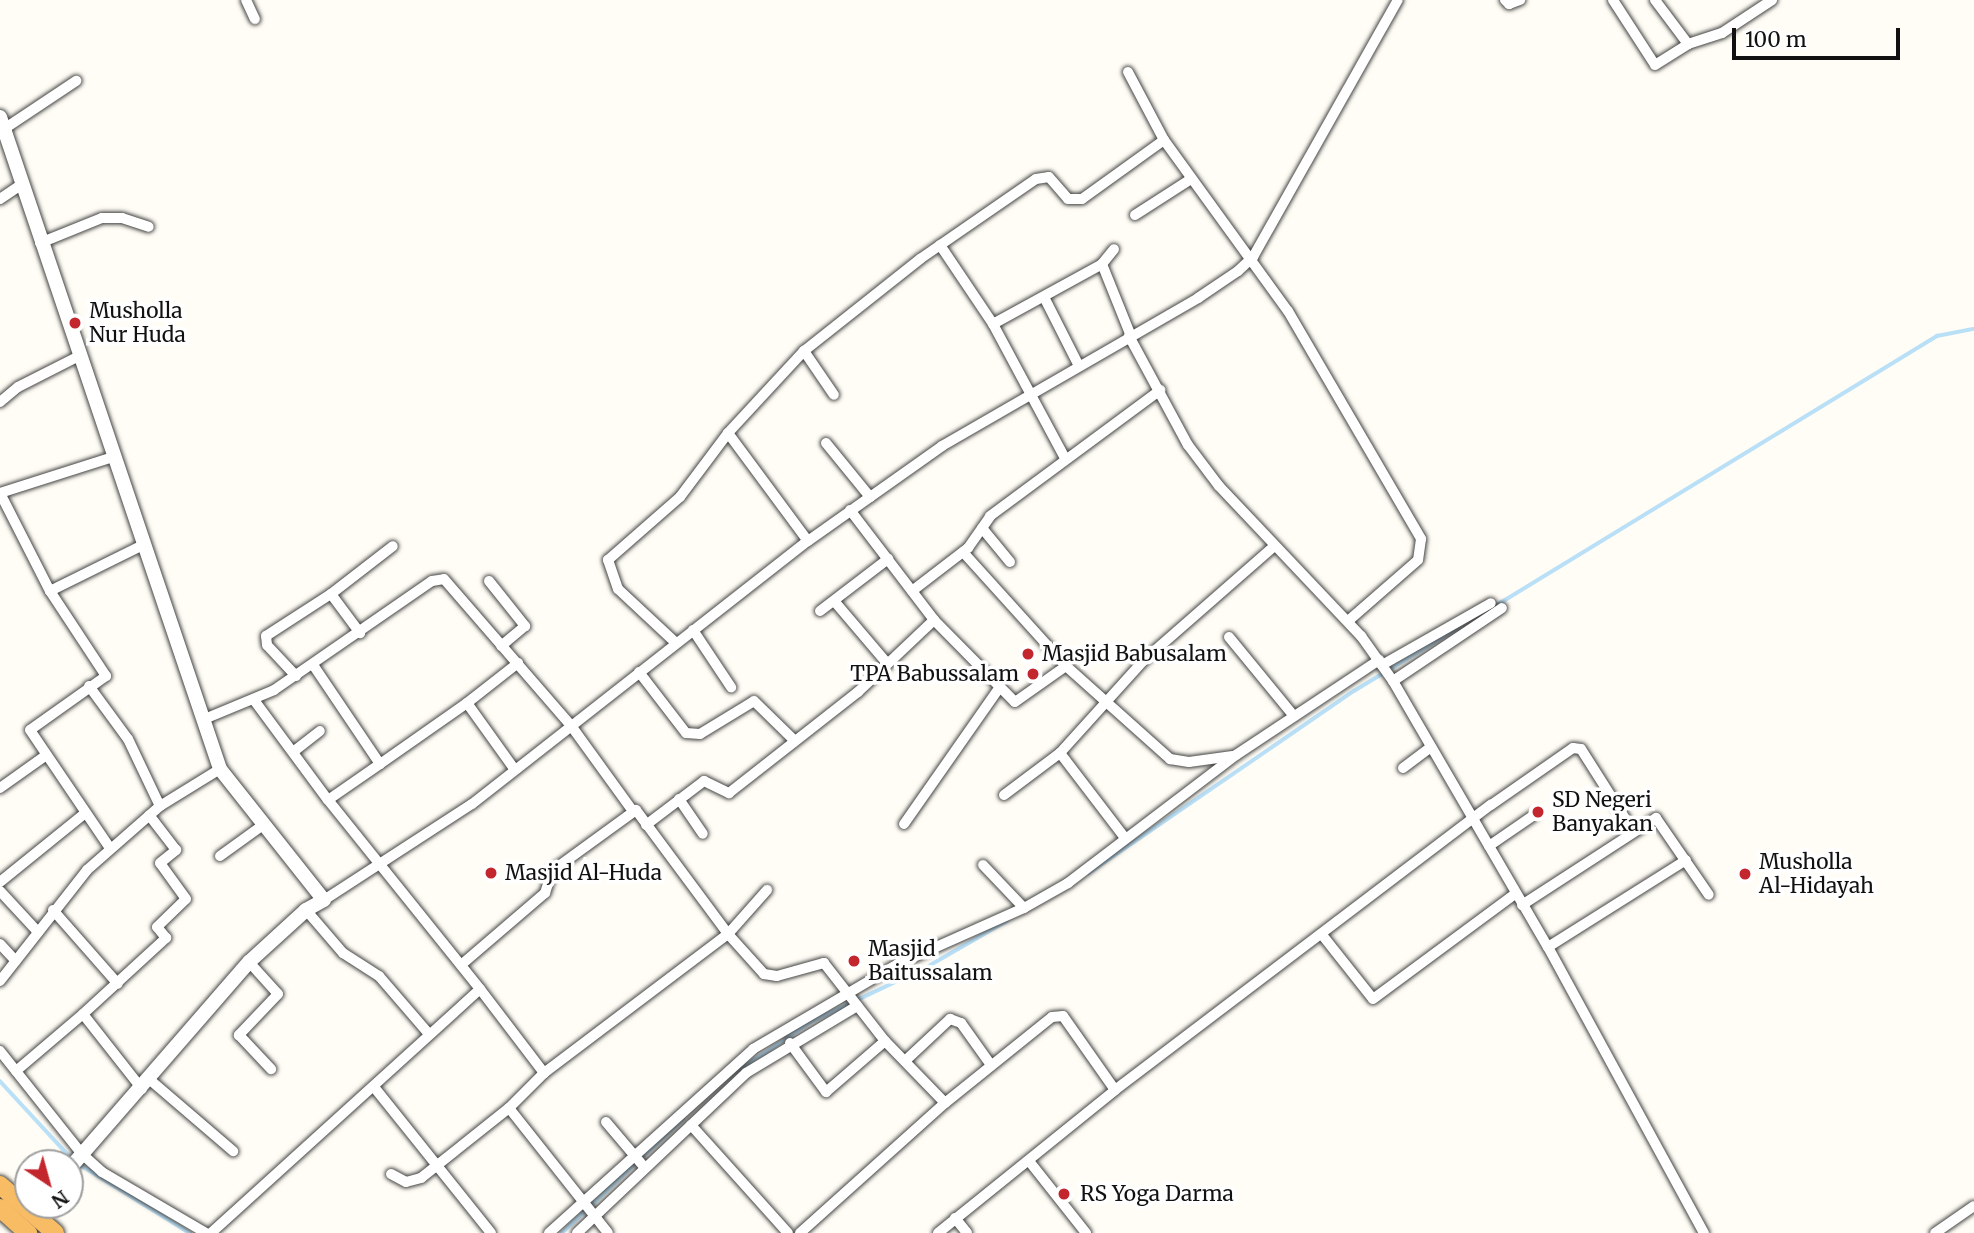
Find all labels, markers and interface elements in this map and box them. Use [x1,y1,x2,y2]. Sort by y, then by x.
scale bar [1736,14,1904,58]
text: 100 m [1745,26,1807,53]
place label: Musholla Nur Huda [89,298,186,348]
marker: Musholla Nur Huda [67,315,83,331]
place label: Masjid Babusalam [1042,641,1227,667]
marker: Masjid Babusalam [1020,646,1036,662]
place label: TPA Babussalam [850,661,1019,687]
marker: TPA Babussalam [1025,666,1041,682]
place label: SD Negeri Banyakan [1552,787,1653,837]
marker: SD Negeri Banyakan [1530,804,1546,820]
place label: Musholla Al-Hidayah [1759,849,1874,899]
place label: Masjid Al-Huda [505,860,662,886]
marker: Masjid Al-Huda [483,865,499,881]
marker: Musholla Al-Hidayah [1737,866,1753,882]
place label: Masjid Baitussalam [868,936,993,986]
marker: Masjid Baitussalam [846,953,862,969]
north arrow [14,1149,84,1219]
place label: RS Yoga Darma [1080,1181,1234,1207]
marker: RS Yoga Darma [1054,1184,1074,1204]
text: N [47,1185,73,1213]

